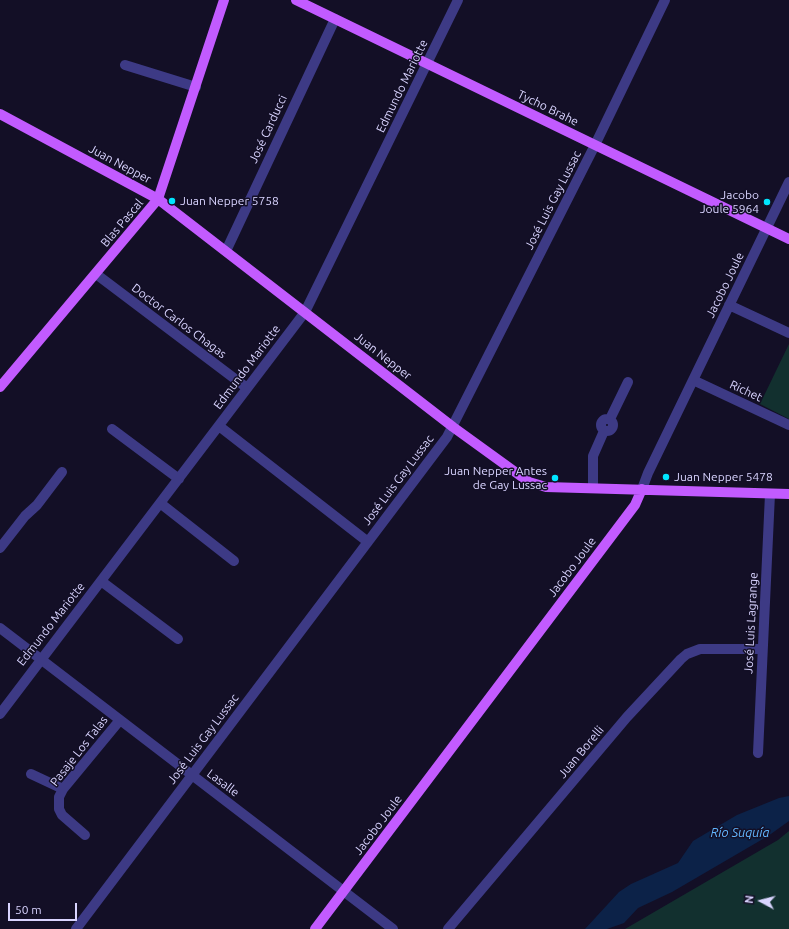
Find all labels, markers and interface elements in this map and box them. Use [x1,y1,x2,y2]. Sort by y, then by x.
street label: Edmundo Mariotte [373,37,431,135]
street label: Tycho Brahe [515,87,581,129]
street label: José Carducci [246,93,290,165]
street label: Juan Nepper [86,141,154,187]
street label: José Luis Gay Lussac [522,148,584,252]
place label: Jacobo Joule 5964 [700,188,759,216]
place label: Juan Nepper 5758 [180,194,279,208]
street label: Blas Pascal [98,196,146,250]
marker: Juan Nepper 5758 [167,196,177,206]
marker: Jacobo Joule 5964 [762,197,772,207]
street label: Jacobo Joule [703,250,747,320]
street label: Doctor Carlos Chagas [129,281,229,361]
street label: Edmundo Mariotte [211,322,283,412]
street label: Juan Nepper [351,329,415,383]
street label: Richet [727,377,765,405]
street label: José Luis Gay Lussac [359,432,437,528]
place label: Juan Nepper Antes de Gay Lussac [444,464,547,492]
place label: Juan Nepper 5478 [674,470,773,484]
marker: Juan Nepper 5478 [661,472,671,482]
marker: Juan Nepper Antes de Gay Lussac [550,473,560,483]
street label: Jacobo Joule [545,534,599,600]
street label: José Luis Lagrange [741,572,761,674]
street label: Edmundo Mariotte [14,580,88,668]
street label: José Luis Gay Lussac [164,691,242,787]
street label: Pasaje Los Talas [47,713,111,789]
street label: Juan Borelli [555,723,607,781]
street label: Lasalle [204,766,242,800]
street label: Jacobo Joule [351,792,405,858]
water label: Río Suquía [710,825,770,841]
north arrow [741,881,781,921]
scale bar [10,895,79,921]
text: N [743,895,756,904]
text: 50 m [15,903,42,916]

